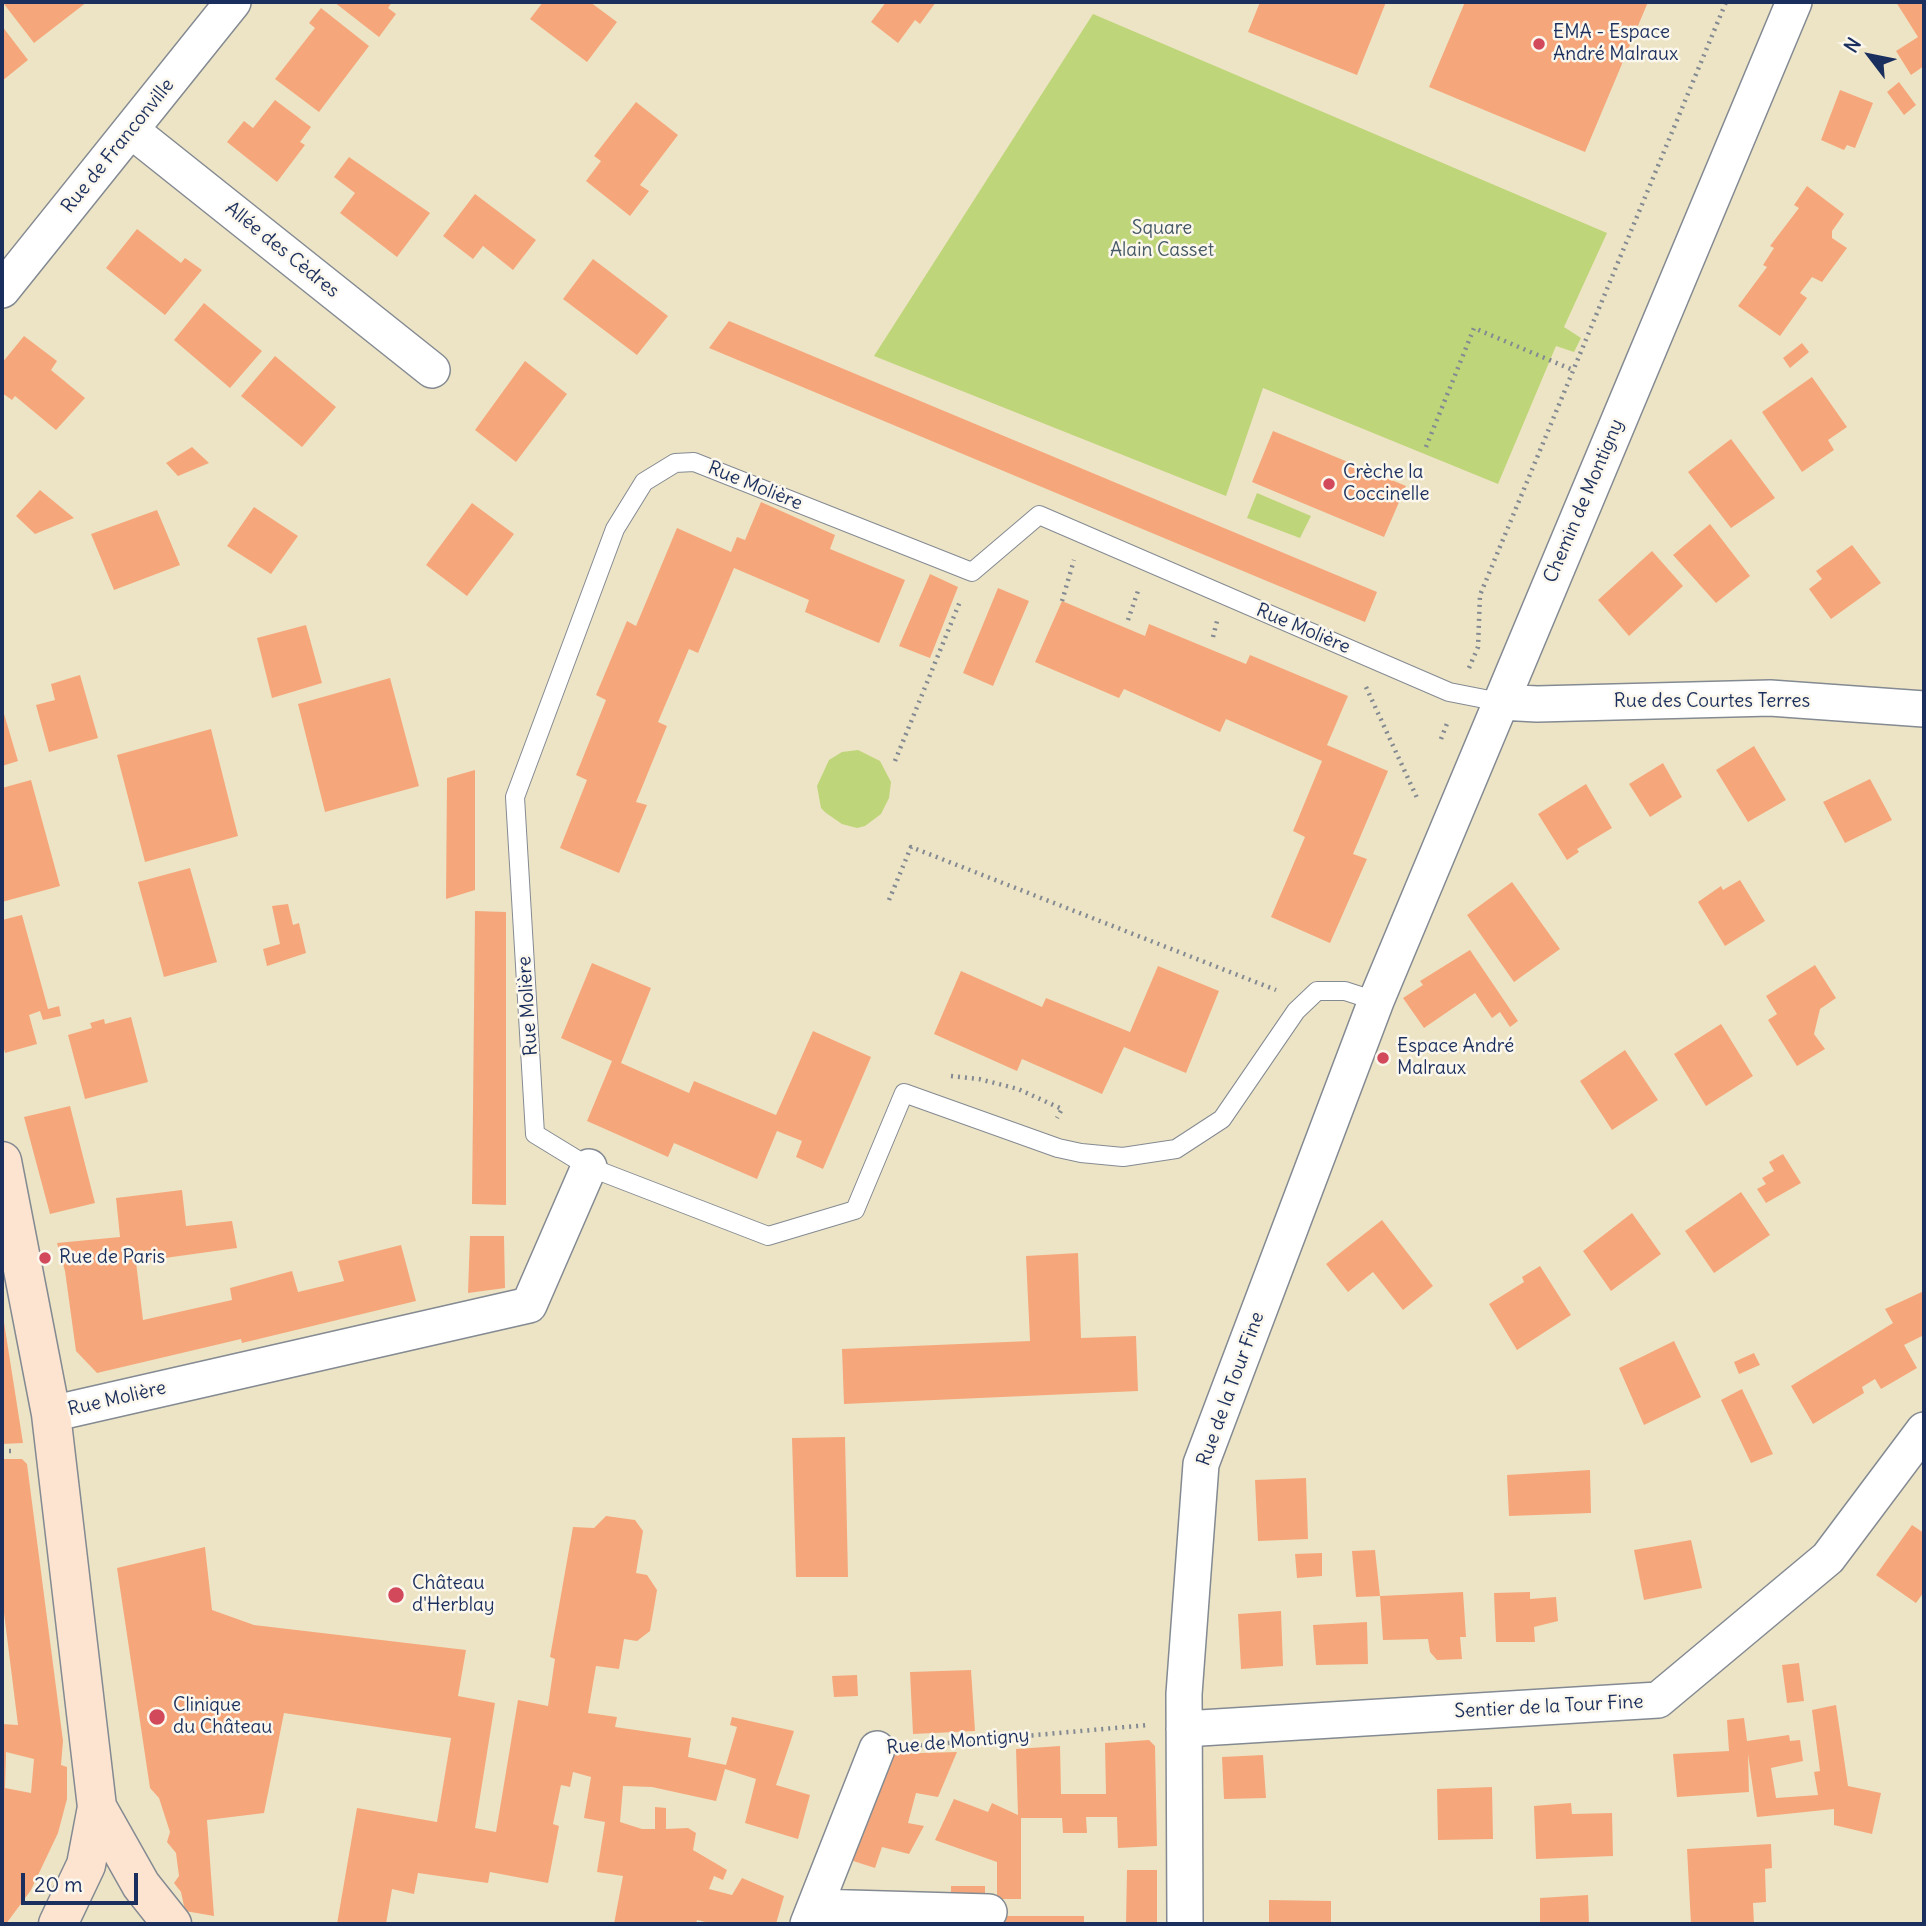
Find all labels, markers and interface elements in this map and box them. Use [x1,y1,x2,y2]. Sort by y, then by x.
north arrow [1835,21,1905,91]
place label: EMA - Espace André Malraux [1553,22,1678,66]
text: N [1839,33,1866,57]
marker: EMA - Espace André Malraux [1531,36,1547,52]
street label: Rue de Franconville [57,74,179,218]
street label: Allée des Cèdres [221,197,343,303]
park label: Square Alain Casset [1110,218,1214,262]
street label: Chemin de Montigny [1539,416,1629,586]
street label: Rue Molière [704,457,806,515]
place label: Crèche la Coccinelle [1343,462,1429,506]
marker: Crèche la Coccinelle [1321,476,1337,492]
street label: Rue Molière [1253,599,1353,659]
street label: Rue des Courtes Terres [1614,691,1810,713]
street label: Rue Molière [513,955,543,1057]
place label: Espace André Malraux [1397,1036,1514,1080]
marker: Espace André Malraux [1375,1050,1391,1066]
place label: Rue de Paris [59,1247,165,1269]
marker: Rue de Paris [37,1250,53,1266]
street label: Rue de la Tour Fine [1193,1309,1269,1469]
street label: Rue Molière [66,1377,168,1421]
place label: Château d'Herblay [412,1573,495,1617]
marker: Château d'Herblay [386,1585,406,1605]
street label: Sentier de la Tour Fine [1454,1691,1644,1723]
place label: Clinique du Château [173,1695,272,1739]
marker: Clinique du Château [147,1707,167,1727]
street label: Rue de Montigny [886,1724,1030,1760]
scale bar [24,1860,142,1904]
text: 20 m [34,1871,83,1898]

